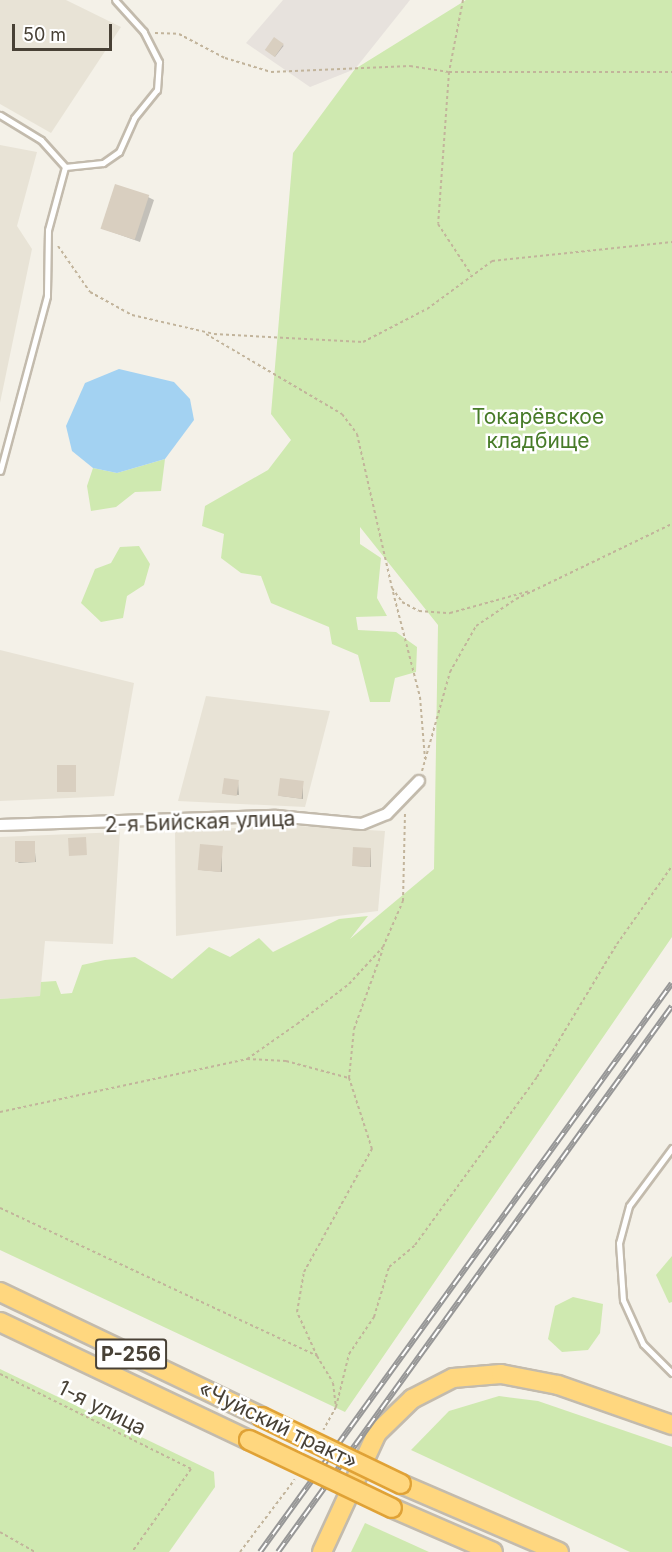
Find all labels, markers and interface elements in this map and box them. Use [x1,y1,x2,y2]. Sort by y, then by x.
scale bar [15,12,116,50]
text: 50 m [23,24,66,45]
park label: Токарёвское кладбище [472,404,604,454]
street label: 2-я Бийская улица [104,806,296,838]
road number: Р-256 [95,1337,167,1371]
street label: 1-я улица [54,1375,150,1441]
street label: «Чуйский тракт» [194,1376,362,1474]

